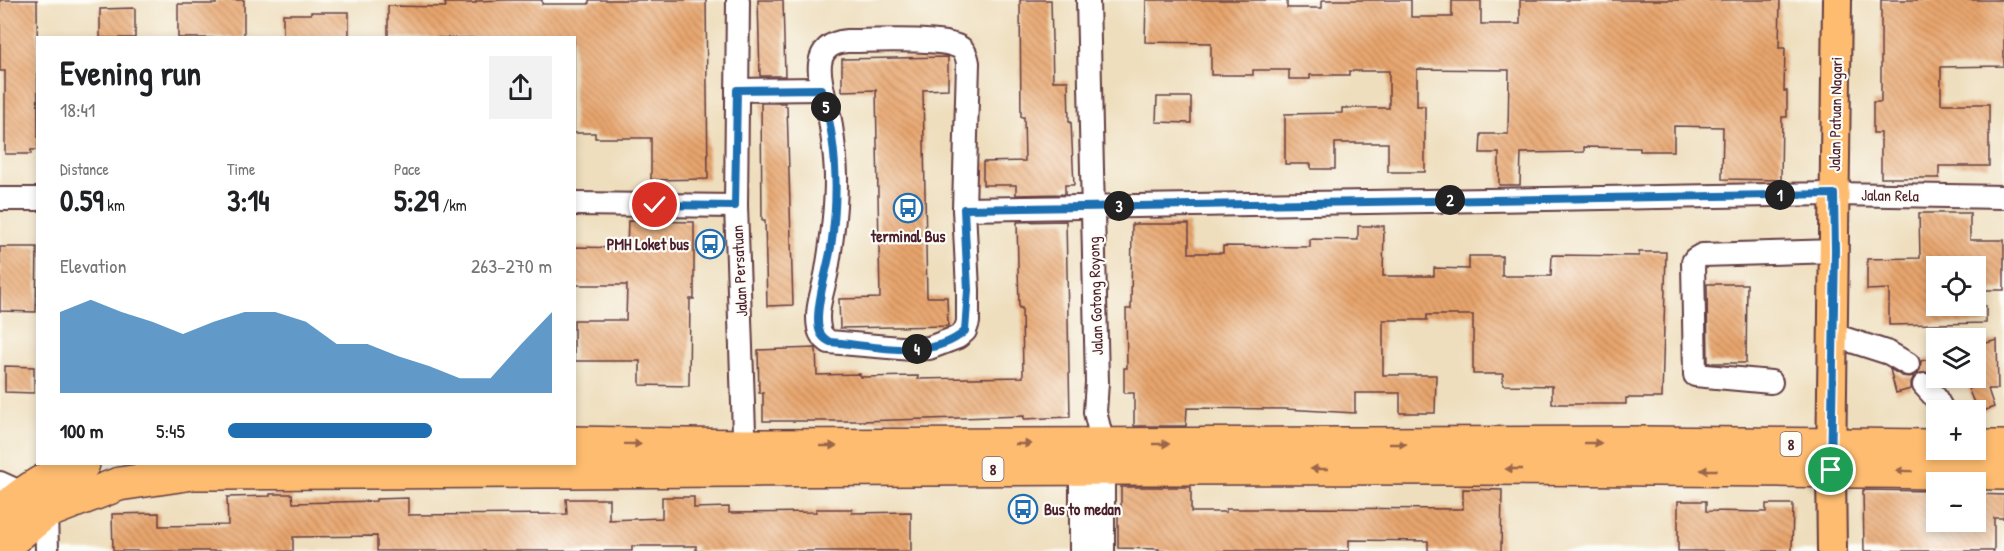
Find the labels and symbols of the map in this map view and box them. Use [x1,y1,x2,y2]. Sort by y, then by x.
street label: Jalan Patuan Nagari [1823,57,1847,171]
pin: 5 [811,92,841,122]
pin [629,179,680,230]
pin: 1 [1765,180,1795,210]
street label: Jalan Rela [1861,183,1919,207]
pin: 2 [1435,185,1465,215]
pin: 3 [1104,191,1134,221]
bus stop icon: terminal Bus [892,192,924,224]
street label: Jalan Persatuan [726,225,752,317]
place label: terminal Bus [870,225,946,247]
bus stop icon: PMH Loket bus [694,228,726,260]
place label: PMH Loket bus [607,233,690,255]
street label: Jalan Gotong Royong [1082,236,1108,356]
pin: 4 [902,334,932,364]
road number: 8 [1780,432,1802,456]
one-way arrow [1584,438,1603,448]
one-way arrow [1013,439,1032,449]
one-way arrow [1152,439,1171,449]
one-way arrow [1389,439,1408,449]
one-way arrow [623,440,642,449]
one-way arrow [818,441,837,451]
pin [1805,444,1856,495]
road number: 8 [982,457,1004,481]
one-way arrow [1309,464,1328,474]
one-way arrow [1504,464,1523,474]
one-way arrow [1699,465,1718,475]
one-way arrow [1894,466,1913,476]
bus stop icon: Bus to medan [1007,493,1039,525]
place label: Bus to medan [1044,498,1121,520]

